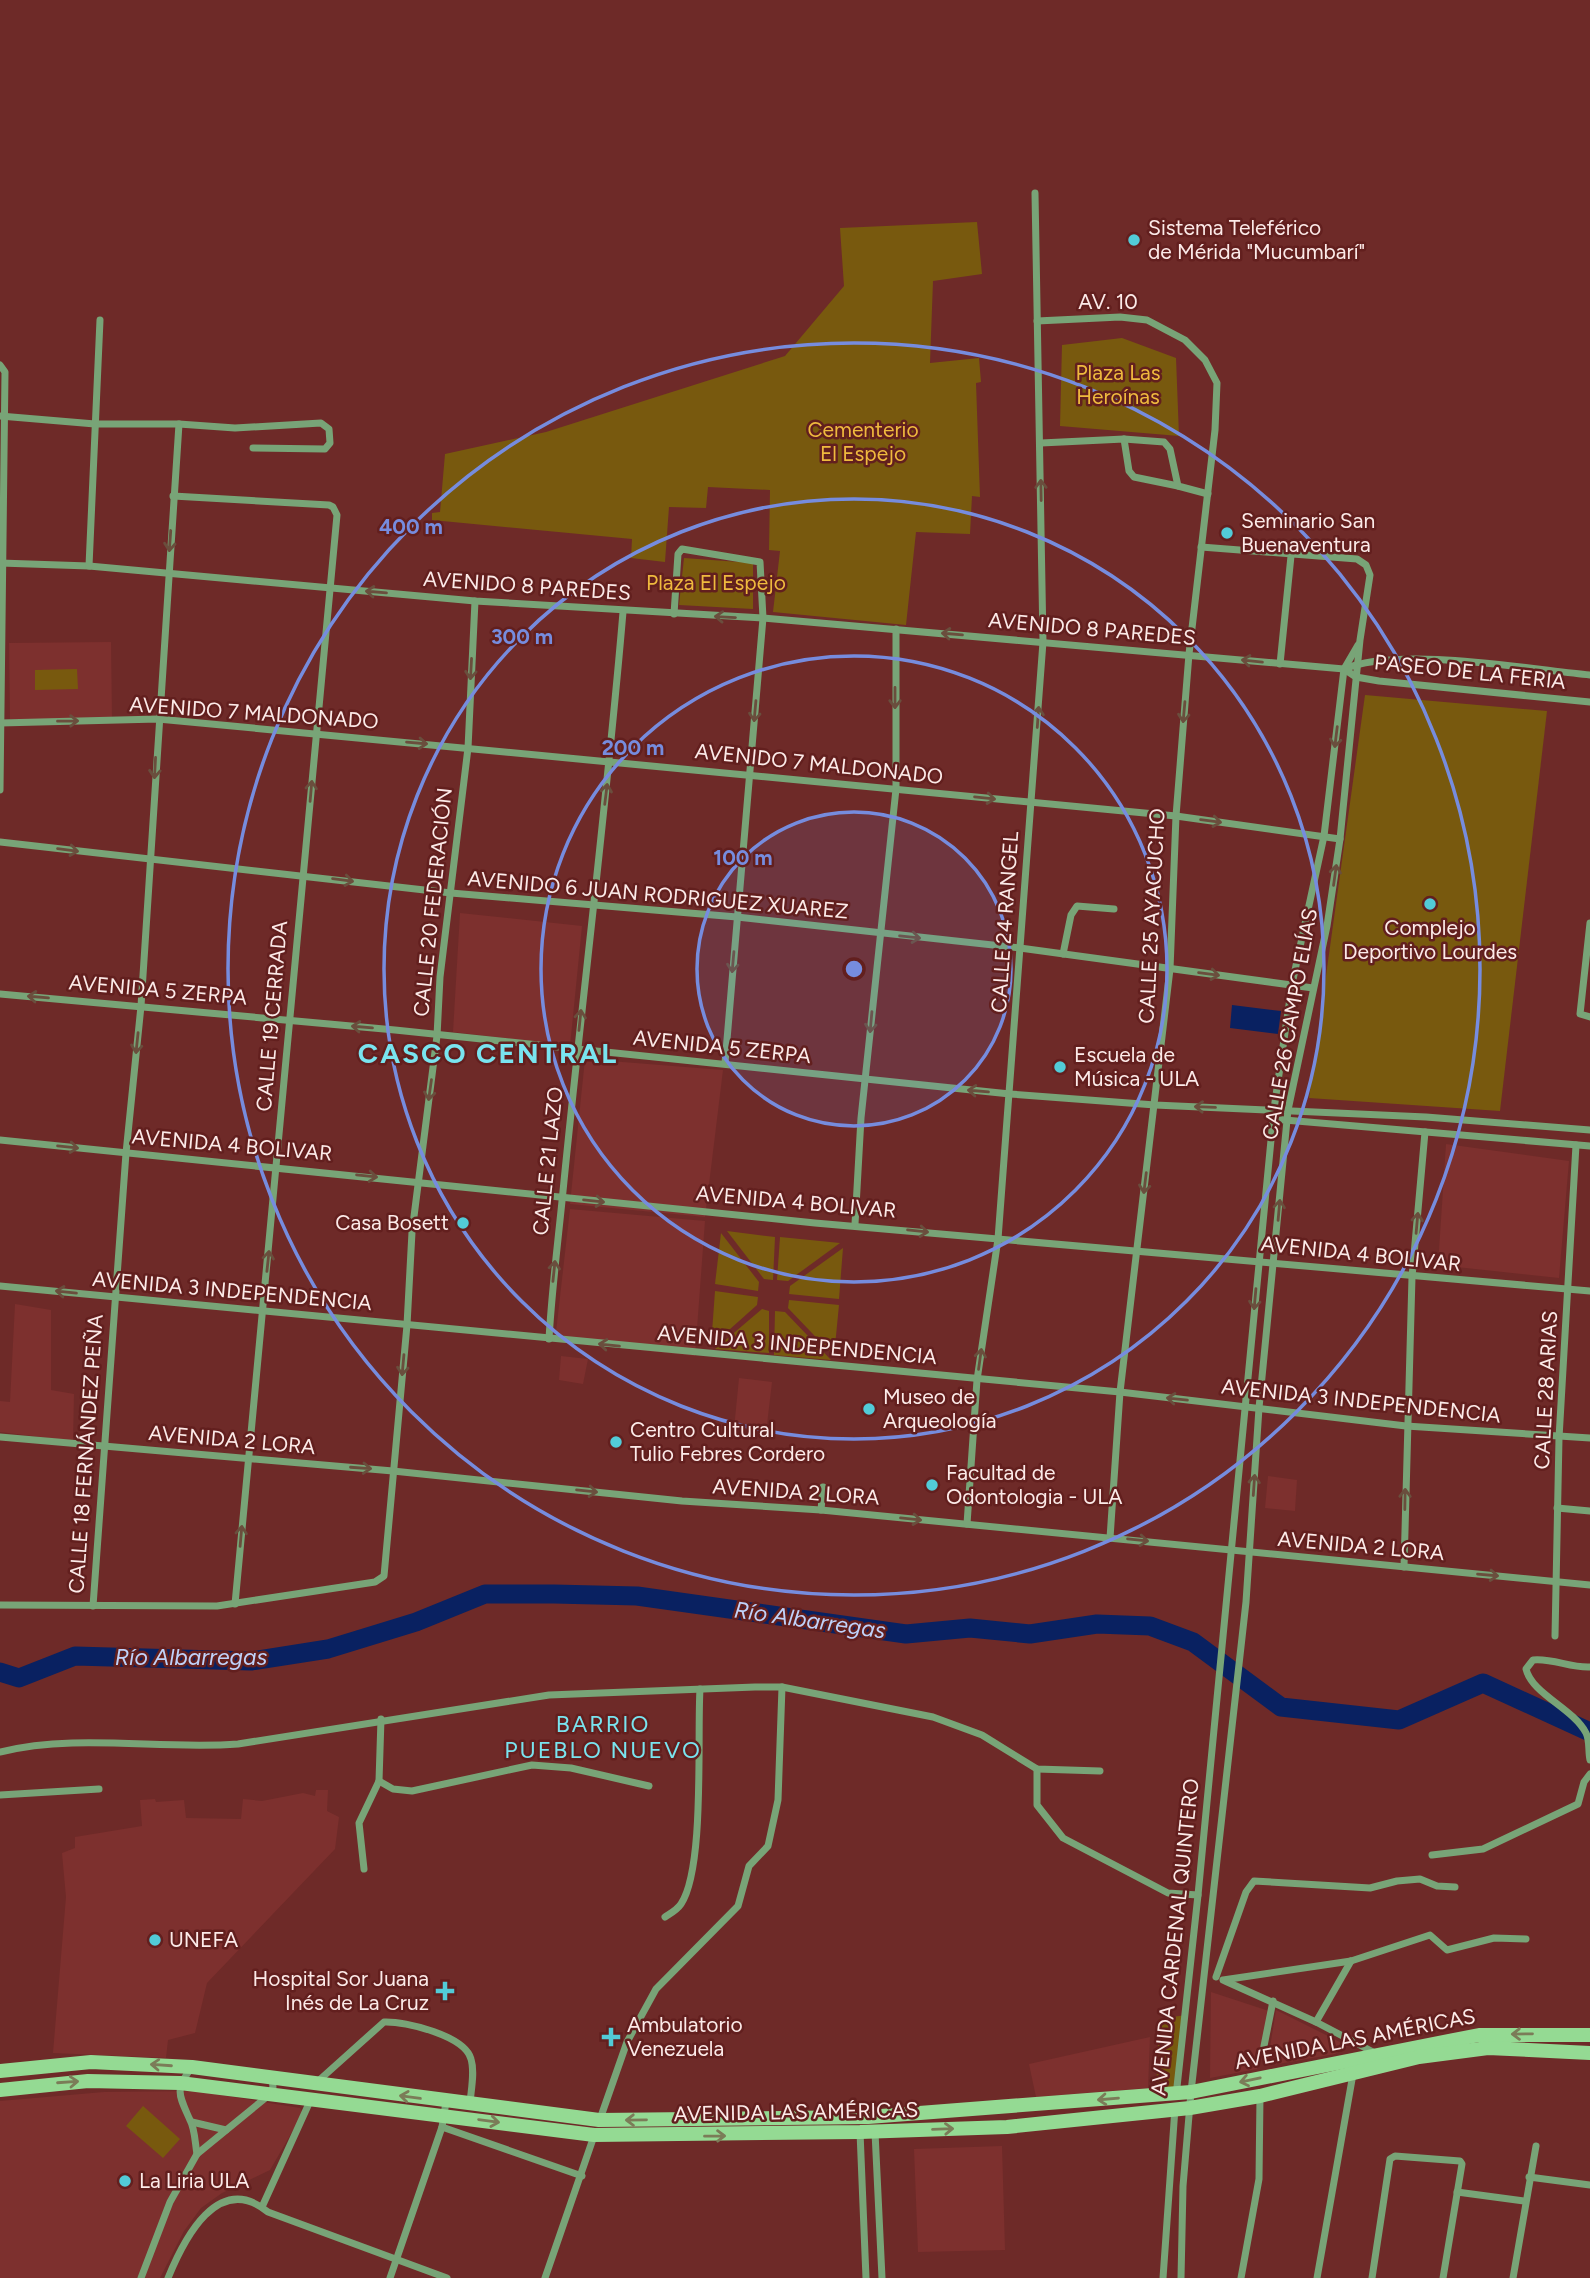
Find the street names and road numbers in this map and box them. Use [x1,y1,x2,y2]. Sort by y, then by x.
street label: AV. 10 [1078,289,1138,314]
street label: AVENIDO 8 PAREDES [422,566,632,605]
street label: AVENIDO 8 PAREDES [987,607,1197,650]
street label: PASEO DE LA FERIA [1373,649,1567,694]
street label: AVENIDO 7 MALDONADO [129,691,379,734]
street label: AVENIDO 7 MALDONADO [694,738,944,789]
street label: CALLE 20 FEDERACIÓN [408,786,457,1018]
street label: CALLE 25 AYACUCHO [1133,808,1170,1024]
street label: CALLE 24 RANGEL [986,830,1023,1013]
street label: AVENIDO 6 JUAN RODRIGUEZ XUAREZ [467,865,849,924]
street label: CALLE 26 CAMPO ELÍAS [1257,906,1322,1142]
street label: CALLE 19 CERRADA [251,920,292,1112]
street label: AVENIDA 5 ZERPA [68,969,248,1010]
street label: AVENIDA 5 ZERPA [632,1025,812,1068]
street label: CALLE 21 LAZO [527,1085,568,1237]
street label: AVENIDA 4 BOLIVAR [131,1123,333,1166]
street label: AVENIDA 4 BOLIVAR [695,1180,897,1223]
street label: AVENIDA 4 BOLIVAR [1260,1231,1462,1276]
street label: AVENIDA 3 INDEPENDENCIA [91,1266,373,1315]
street label: CALLE 28 ARIAS [1529,1310,1562,1470]
street label: CALLE 18 FERNÁNDEZ PEÑA [63,1313,108,1594]
street label: AVENIDA 3 INDEPENDENCIA [656,1320,938,1369]
street label: AVENIDA 3 INDEPENDENCIA [1220,1373,1502,1428]
street label: AVENIDA 2 LORA [148,1420,316,1459]
street label: AVENIDA 2 LORA [712,1473,880,1510]
street label: AVENIDA 2 LORA [1277,1526,1445,1565]
street label: AVENIDA CARDENAL QUINTERO [1145,1777,1204,2097]
street label: AVENIDA LAS AMÉRICAS [1232,2003,1477,2074]
street label: AVENIDA LAS AMÉRICAS [673,2097,919,2126]

